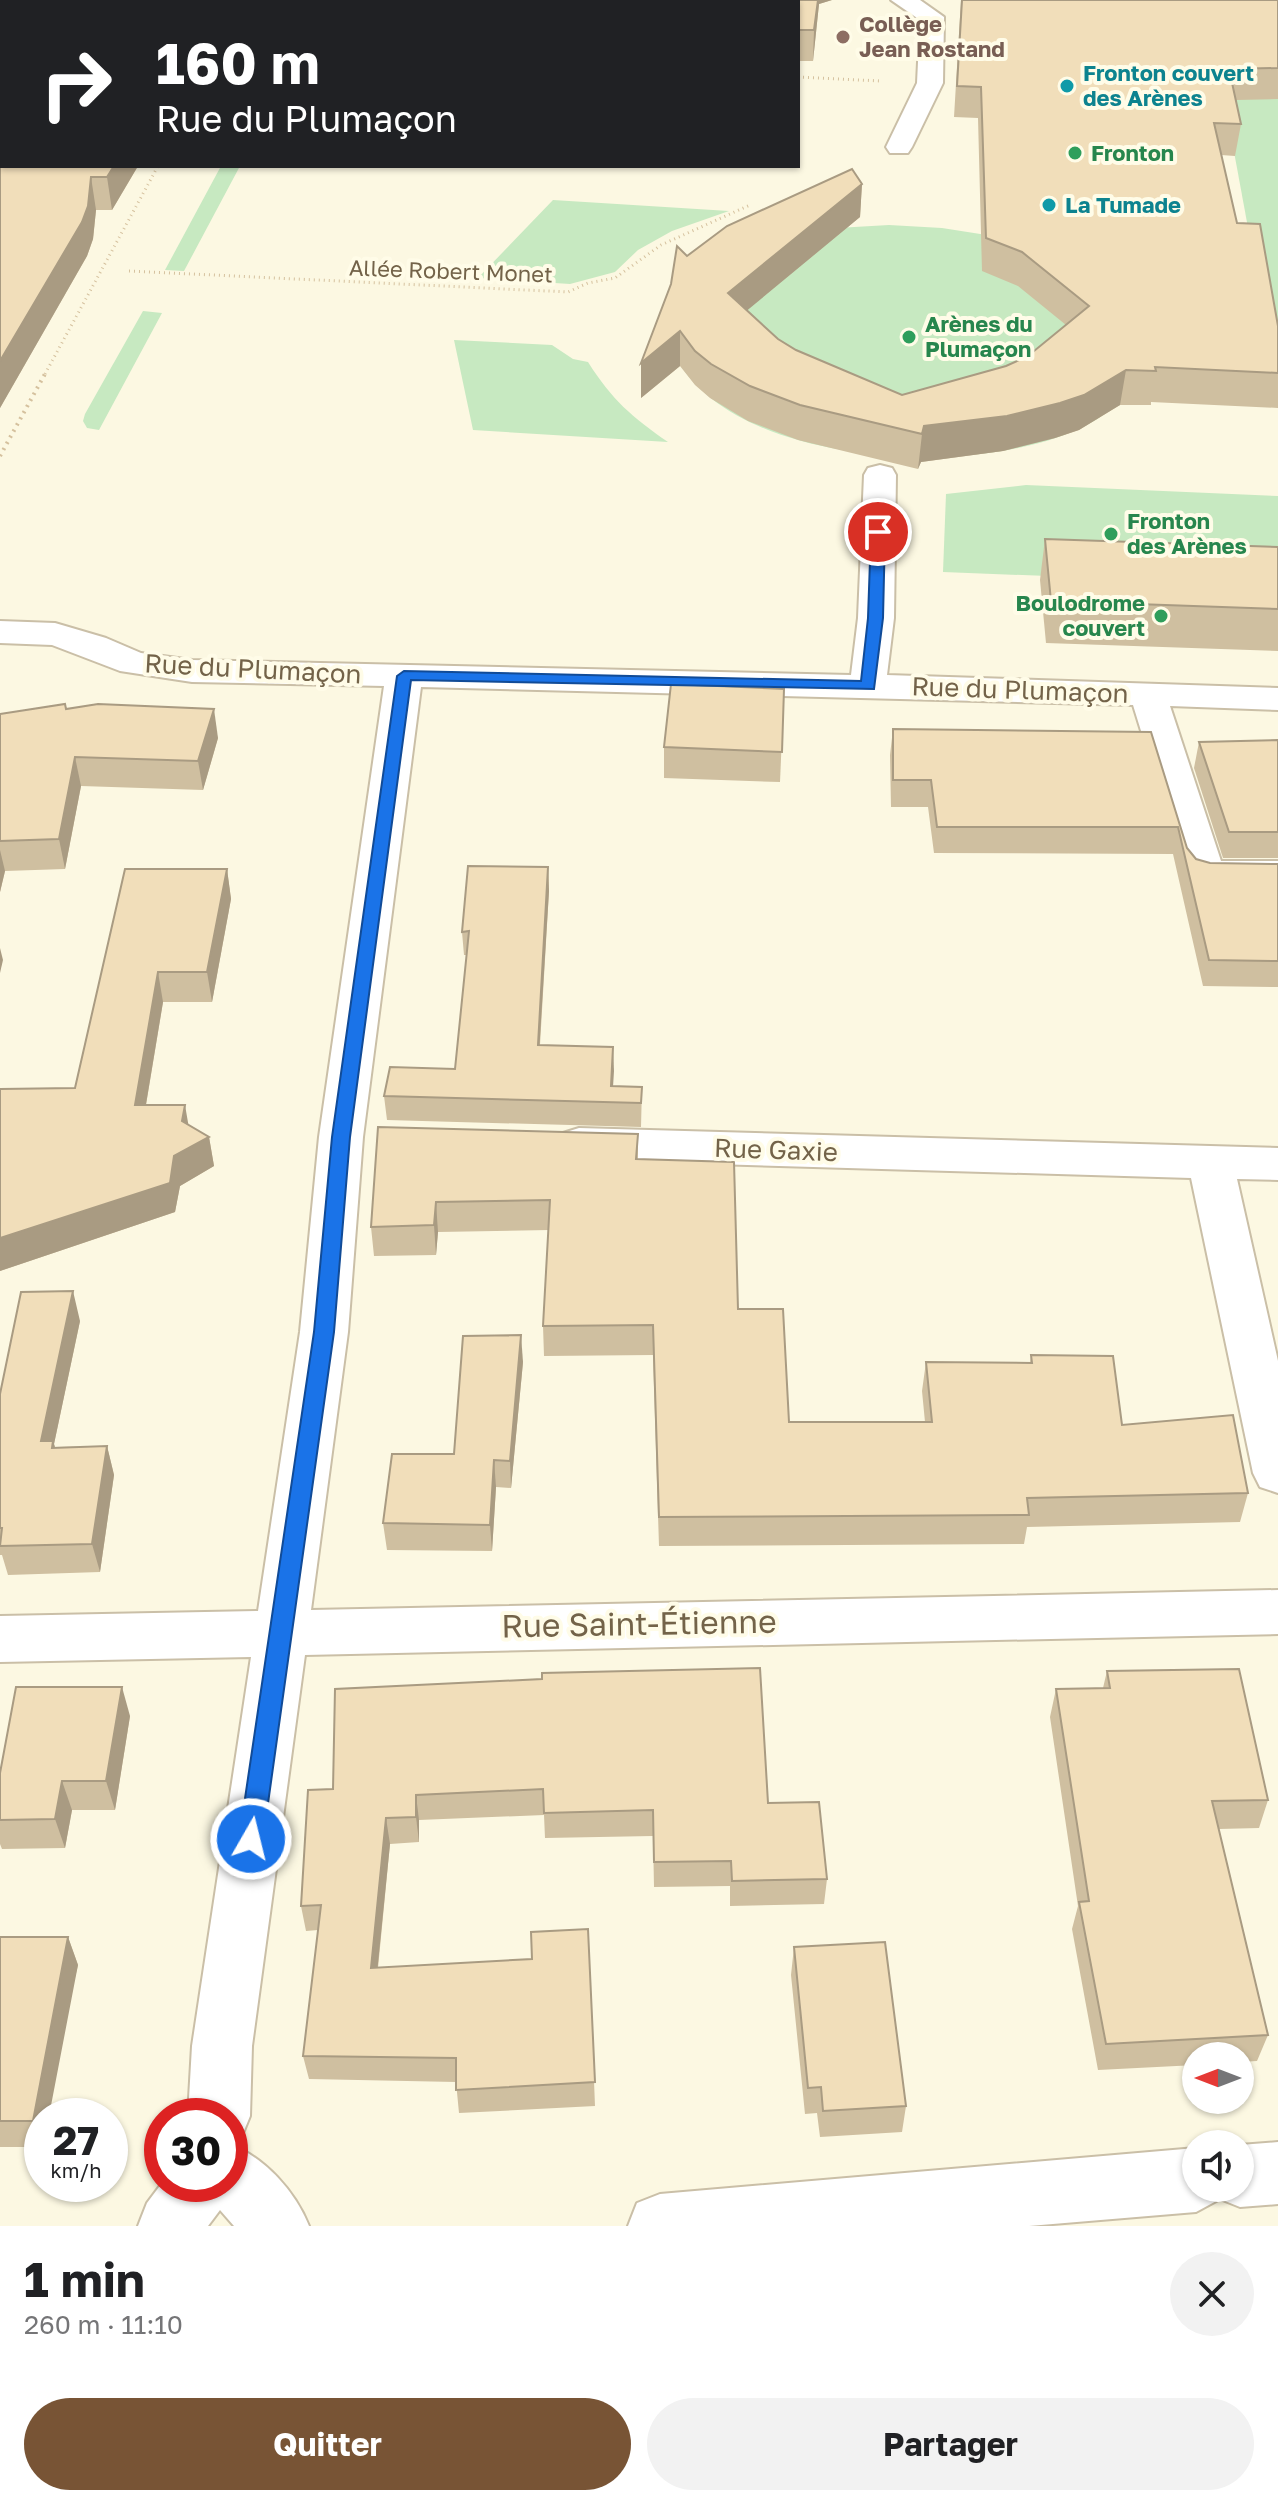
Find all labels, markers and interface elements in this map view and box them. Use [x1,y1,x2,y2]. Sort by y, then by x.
place label: Collège Jean Rostand [859,10,1005,62]
marker: Collège Jean Rostand [834,28,852,46]
text: 160 m [156,29,320,96]
icon: right [24,32,128,136]
place label: Fronton couvert des Arènes [1083,59,1254,111]
marker: Fronton couvert des Arènes [1058,77,1076,95]
text: Rue du Plumaçon [156,97,457,140]
place label: Fronton [1091,139,1174,166]
marker: Fronton [1066,144,1084,162]
place label: La Tumade [1065,191,1181,218]
marker: La Tumade [1040,196,1058,214]
street label: Allée Robert Monet [349,253,553,288]
place label: Arènes du Plumaçon [925,310,1033,362]
marker: Arènes du Plumaçon [900,328,918,346]
pin [844,498,912,566]
place label: Fronton des Arènes [1127,507,1247,559]
icon: arrive [856,510,900,554]
marker: Fronton des Arènes [1102,525,1120,543]
place label: Boulodrome couvert [1016,589,1145,641]
marker: Boulodrome couvert [1152,607,1170,625]
street label: Rue du Plumaçon [144,647,362,690]
street label: Rue du Plumaçon [911,670,1129,709]
street label: Rue Gaxie [714,1132,838,1167]
street label: Rue Saint-Étienne [501,1602,777,1644]
position arrow [209,1797,293,1881]
north arrow [1182,2042,1254,2114]
map controls [1182,2042,1254,2202]
speed limit sign: 30 [144,2098,248,2202]
text: 27 [53,2116,99,2164]
button: sound [1182,2130,1254,2202]
text: km/h [51,2158,101,2182]
text: 1 min [24,2250,145,2308]
button: close [1170,2252,1254,2336]
text: 260 m · 11:10 [24,2309,183,2340]
button: Quitter [24,2398,631,2490]
button: Partager [647,2398,1254,2490]

